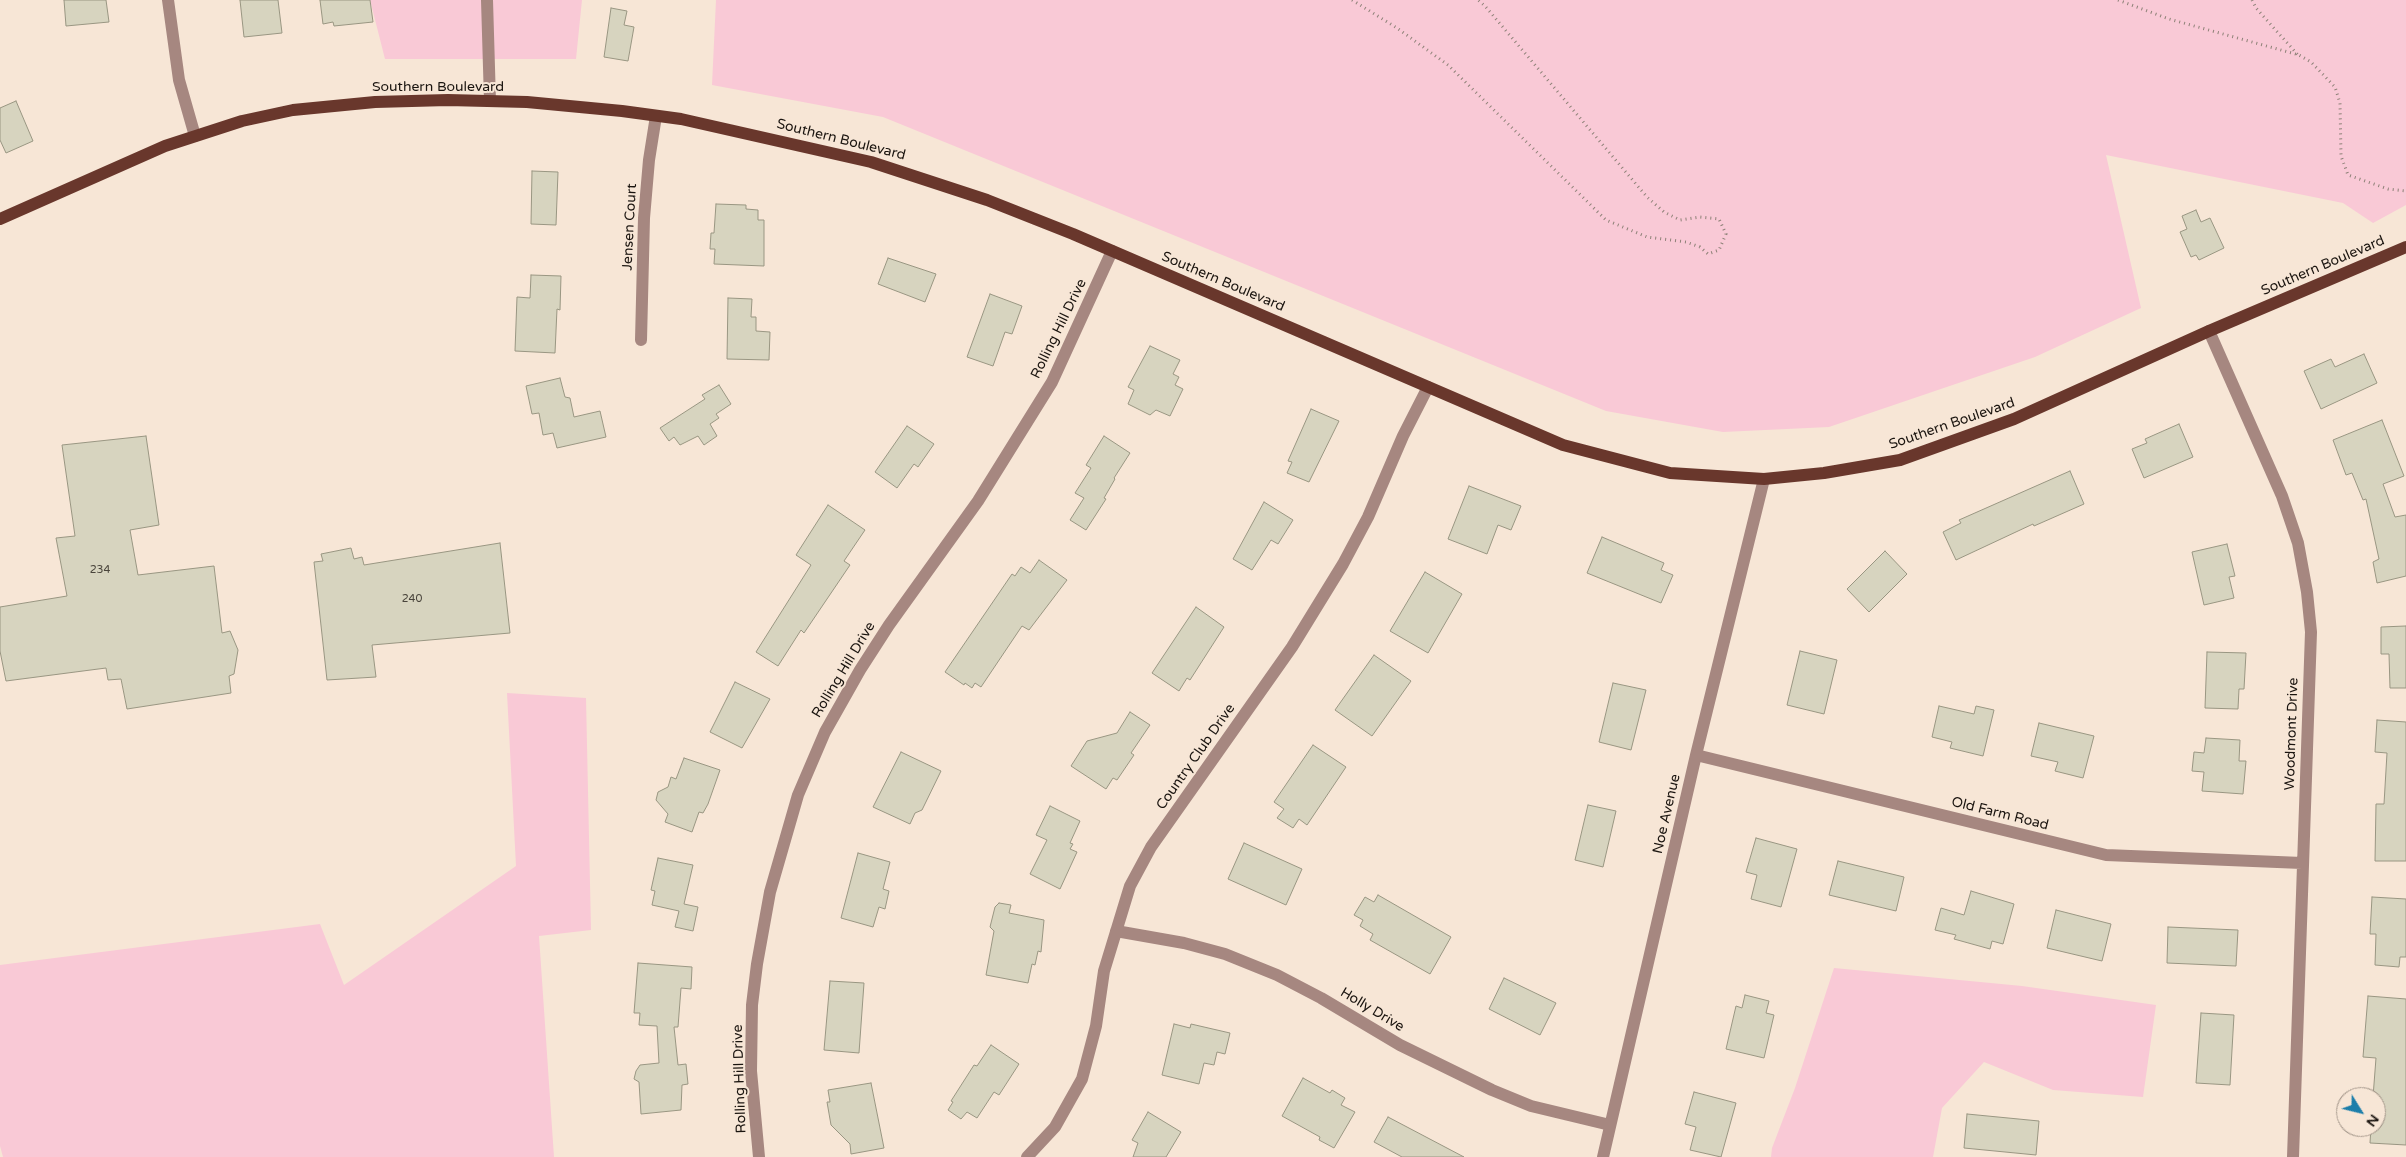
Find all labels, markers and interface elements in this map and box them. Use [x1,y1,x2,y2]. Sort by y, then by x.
street label: Southern Boulevard [372,79,504,95]
street label: Southern Boulevard [775,116,907,164]
street label: Jensen Court [619,183,641,271]
street label: Southern Boulevard [2259,232,2387,300]
street label: Southern Boulevard [1159,248,1287,316]
street label: Rolling Hill Drive [1028,276,1090,382]
street label: Southern Boulevard [1887,395,2017,453]
house number: 234 [90,563,110,577]
house number: 240 [402,592,422,606]
street label: Rolling Hill Drive [809,619,879,721]
street label: Woodmont Drive [2282,677,2302,791]
street label: Country Club Drive [1153,701,1239,813]
street label: Noe Avenue [1650,773,1684,855]
street label: Old Farm Road [1950,794,2050,834]
street label: Holly Drive [1337,984,1407,1036]
street label: Rolling Hill Drive [730,1024,750,1134]
north arrow [2336,1087,2386,1137]
text: N [2363,1111,2383,1130]

